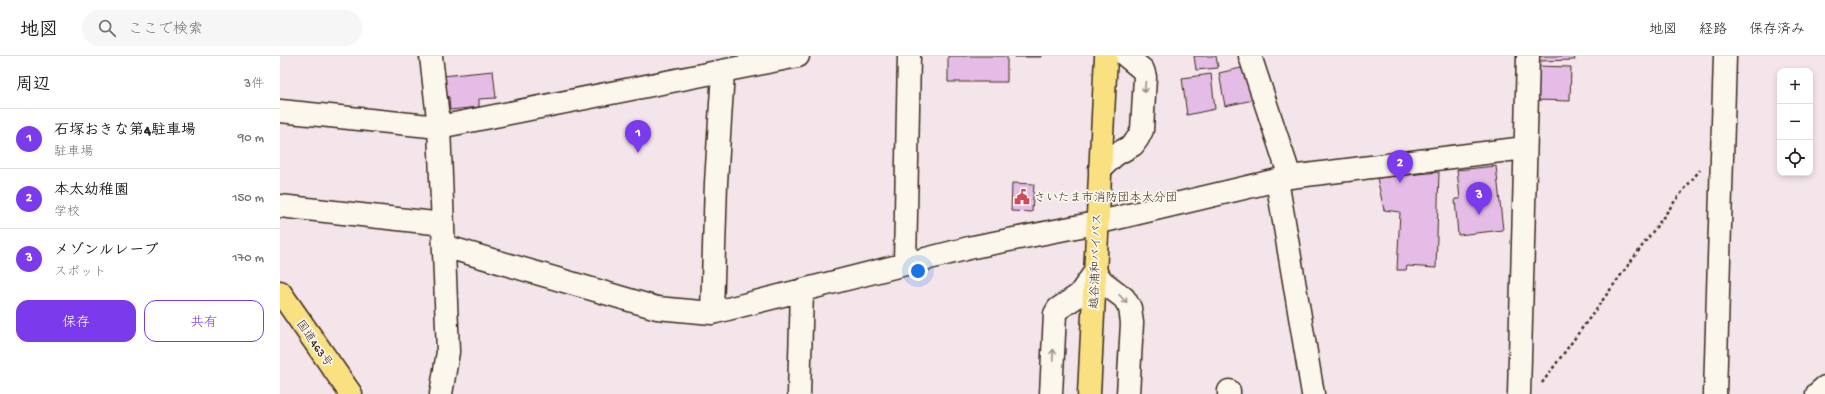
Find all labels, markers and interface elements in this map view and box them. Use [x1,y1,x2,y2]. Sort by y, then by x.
search box [82,10,362,46]
icon: search [96,17,118,39]
text: 地図 [20,20,58,43]
text: ここで検索 [128,21,203,39]
text: 地図 [1649,22,1677,39]
text: 経路 [1699,22,1727,39]
text: 保存済み [1749,22,1805,39]
map controls [1777,68,1813,176]
button: + [1777,68,1813,104]
text: 周辺 [16,76,50,96]
text: 3件 [244,77,264,92]
one-way arrow [1141,80,1148,93]
button: − [1777,104,1813,140]
pin: 1 [625,120,651,153]
text: 石塚おきな第4駐車場 [54,122,196,140]
text: 1 [26,131,32,146]
text: 90 m [238,131,264,146]
button: locate [1777,140,1813,176]
text: 駐車場 [54,145,93,160]
pin: 2 [1387,150,1413,183]
text: 本太幼稚園 [54,182,129,200]
pin: 3 [1466,182,1492,215]
public building icon: さいたま市消防団本太分団 [1013,188,1031,206]
text: 2 [26,191,32,206]
text: 150 m [232,191,264,206]
place label: さいたま市消防団本太分団 [1034,191,1178,206]
text: 学校 [54,205,80,220]
street label: 越谷浦和バイパス [1087,213,1106,309]
text: メゾンルレーブ [54,242,159,260]
text: 3 [26,251,32,266]
text: 170 m [232,251,264,266]
your location [908,261,928,281]
text: スポット [54,265,106,280]
one-way arrow [1118,294,1128,304]
button: 保存 [16,300,136,342]
button: 共有 [144,300,264,342]
street label: 国道463号 [292,317,335,370]
one-way arrow [1050,349,1057,362]

